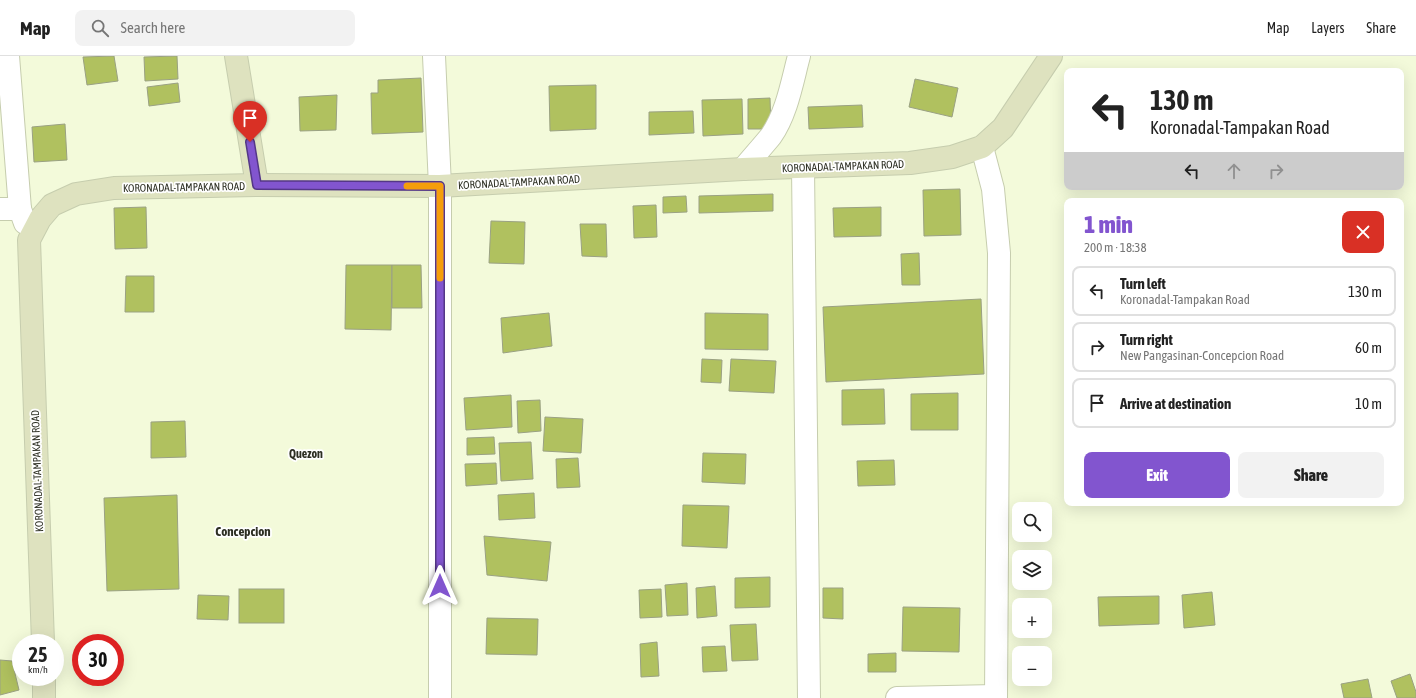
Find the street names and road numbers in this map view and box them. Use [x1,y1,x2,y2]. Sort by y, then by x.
street label: KORONADAL-TAMPAKAN ROAD [782,158,904,174]
street label: KORONADAL-TAMPAKAN ROAD [458,173,580,191]
street label: KORONADAL-TAMPAKAN ROAD [123,180,245,194]
street label: KORONADAL-TAMPAKAN ROAD [29,410,45,532]

